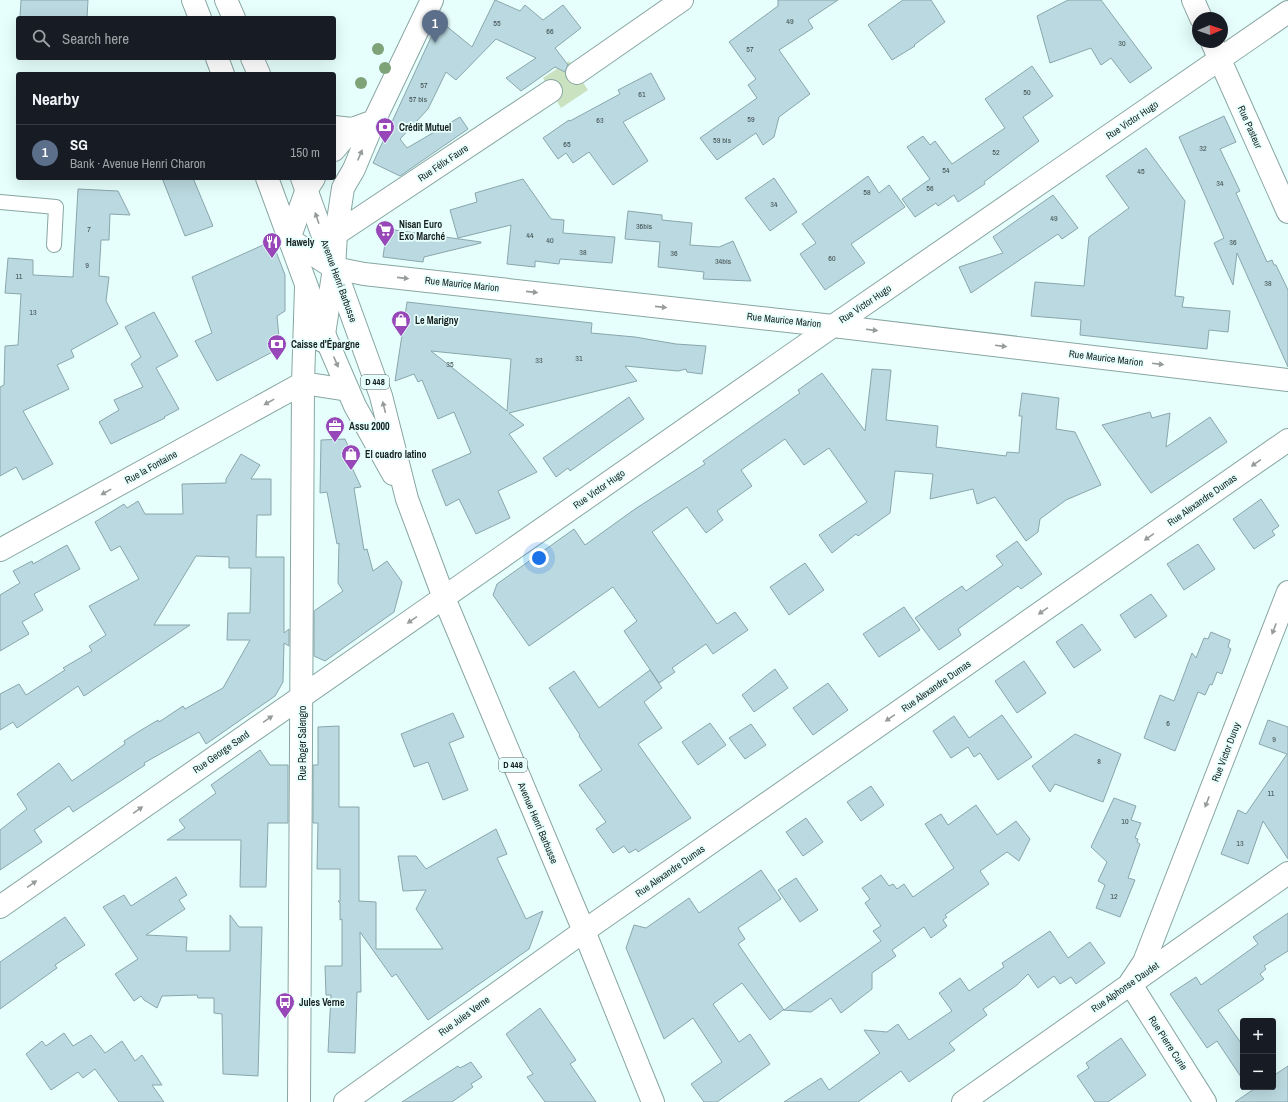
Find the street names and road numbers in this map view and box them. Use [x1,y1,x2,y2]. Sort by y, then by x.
street label: Rue Victor Hugo [1103,97,1161,142]
street label: Rue Pasteur [1235,104,1265,151]
street label: Rue Félix Faure [415,141,471,185]
street label: Avenue Henri Barbusse [318,237,360,324]
street label: Rue Maurice Marion [424,274,500,294]
street label: Rue Victor Hugo [836,281,894,326]
street label: Rue Maurice Marion [746,310,822,330]
street label: Rue Maurice Marion [1068,347,1144,369]
road number: D 448 [361,375,389,389]
street label: Rue la Fontaine [123,447,180,487]
street label: Rue Victor Hugo [570,466,628,512]
street label: Rue Alexandre Dumas [1165,471,1239,529]
street label: Rue Alexandre Dumas [899,657,973,715]
street label: Rue Roger Salengro [296,705,309,780]
street label: Rue Victor Duruy [1209,720,1244,784]
street label: Rue George Sand [190,728,252,776]
road number: D 448 [499,758,527,772]
street label: Avenue Henri Barbusse [515,780,561,866]
street label: Rue Alexandre Dumas [633,842,707,900]
street label: Rue Alphonse Daudet [1089,958,1162,1015]
street label: Rue Jules Verne [436,993,493,1039]
street label: Rue Pierre Curie [1146,1013,1191,1073]

